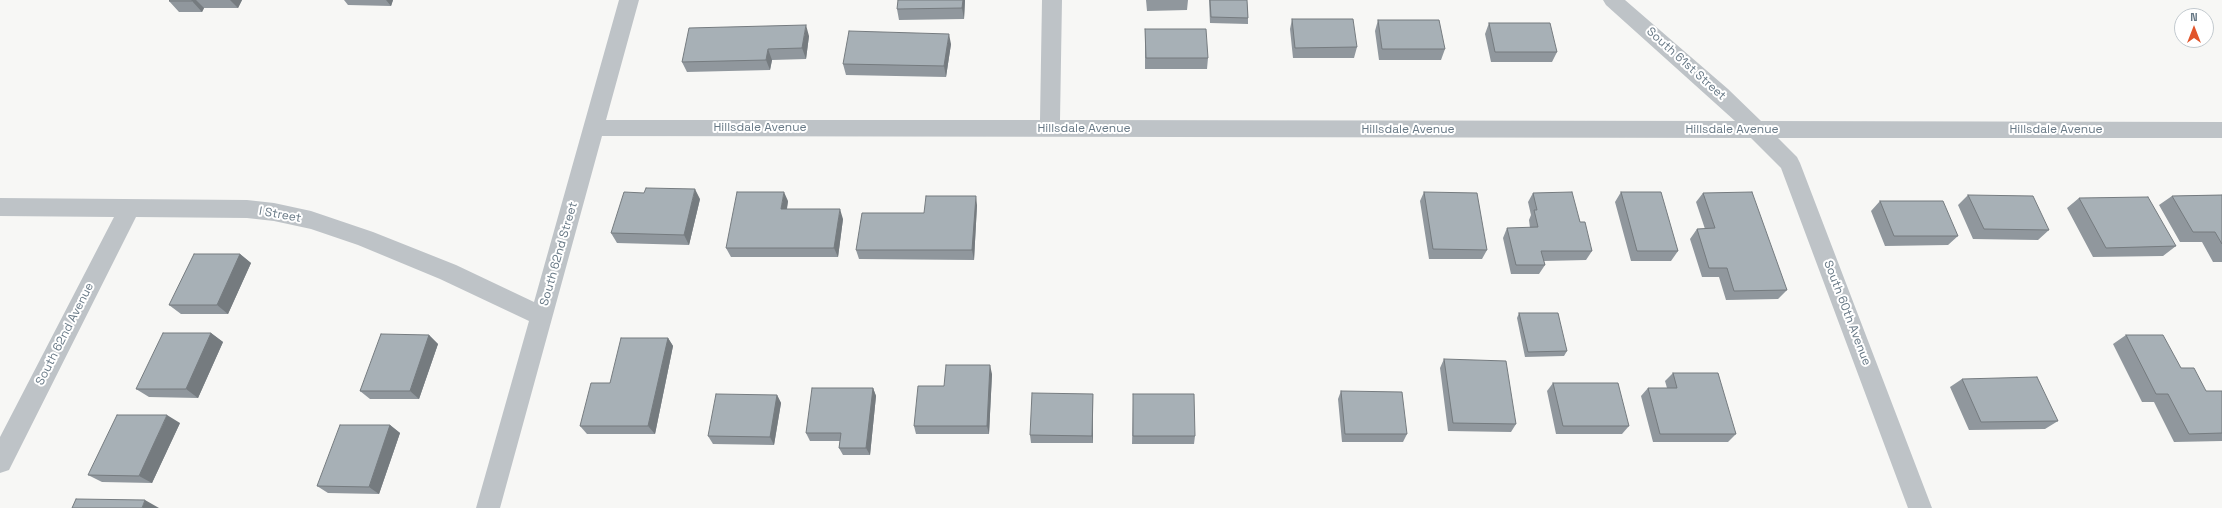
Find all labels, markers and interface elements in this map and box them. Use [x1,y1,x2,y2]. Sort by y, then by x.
north arrow [2174,8,2214,48]
text: N [2190,10,2198,24]
street label: South 61st Street [1643,25,1729,103]
street label: Hillsdale Avenue [713,121,807,135]
street label: Hillsdale Avenue [1037,122,1131,136]
street label: Hillsdale Avenue [1361,123,1455,137]
street label: Hillsdale Avenue [1685,123,1779,137]
street label: Hillsdale Avenue [2009,123,2103,137]
street label: South 62nd Street [537,200,581,308]
street label: I Street [258,204,302,226]
street label: South 60th Avenue [1820,258,1874,368]
street label: South 62nd Avenue [33,280,97,388]

